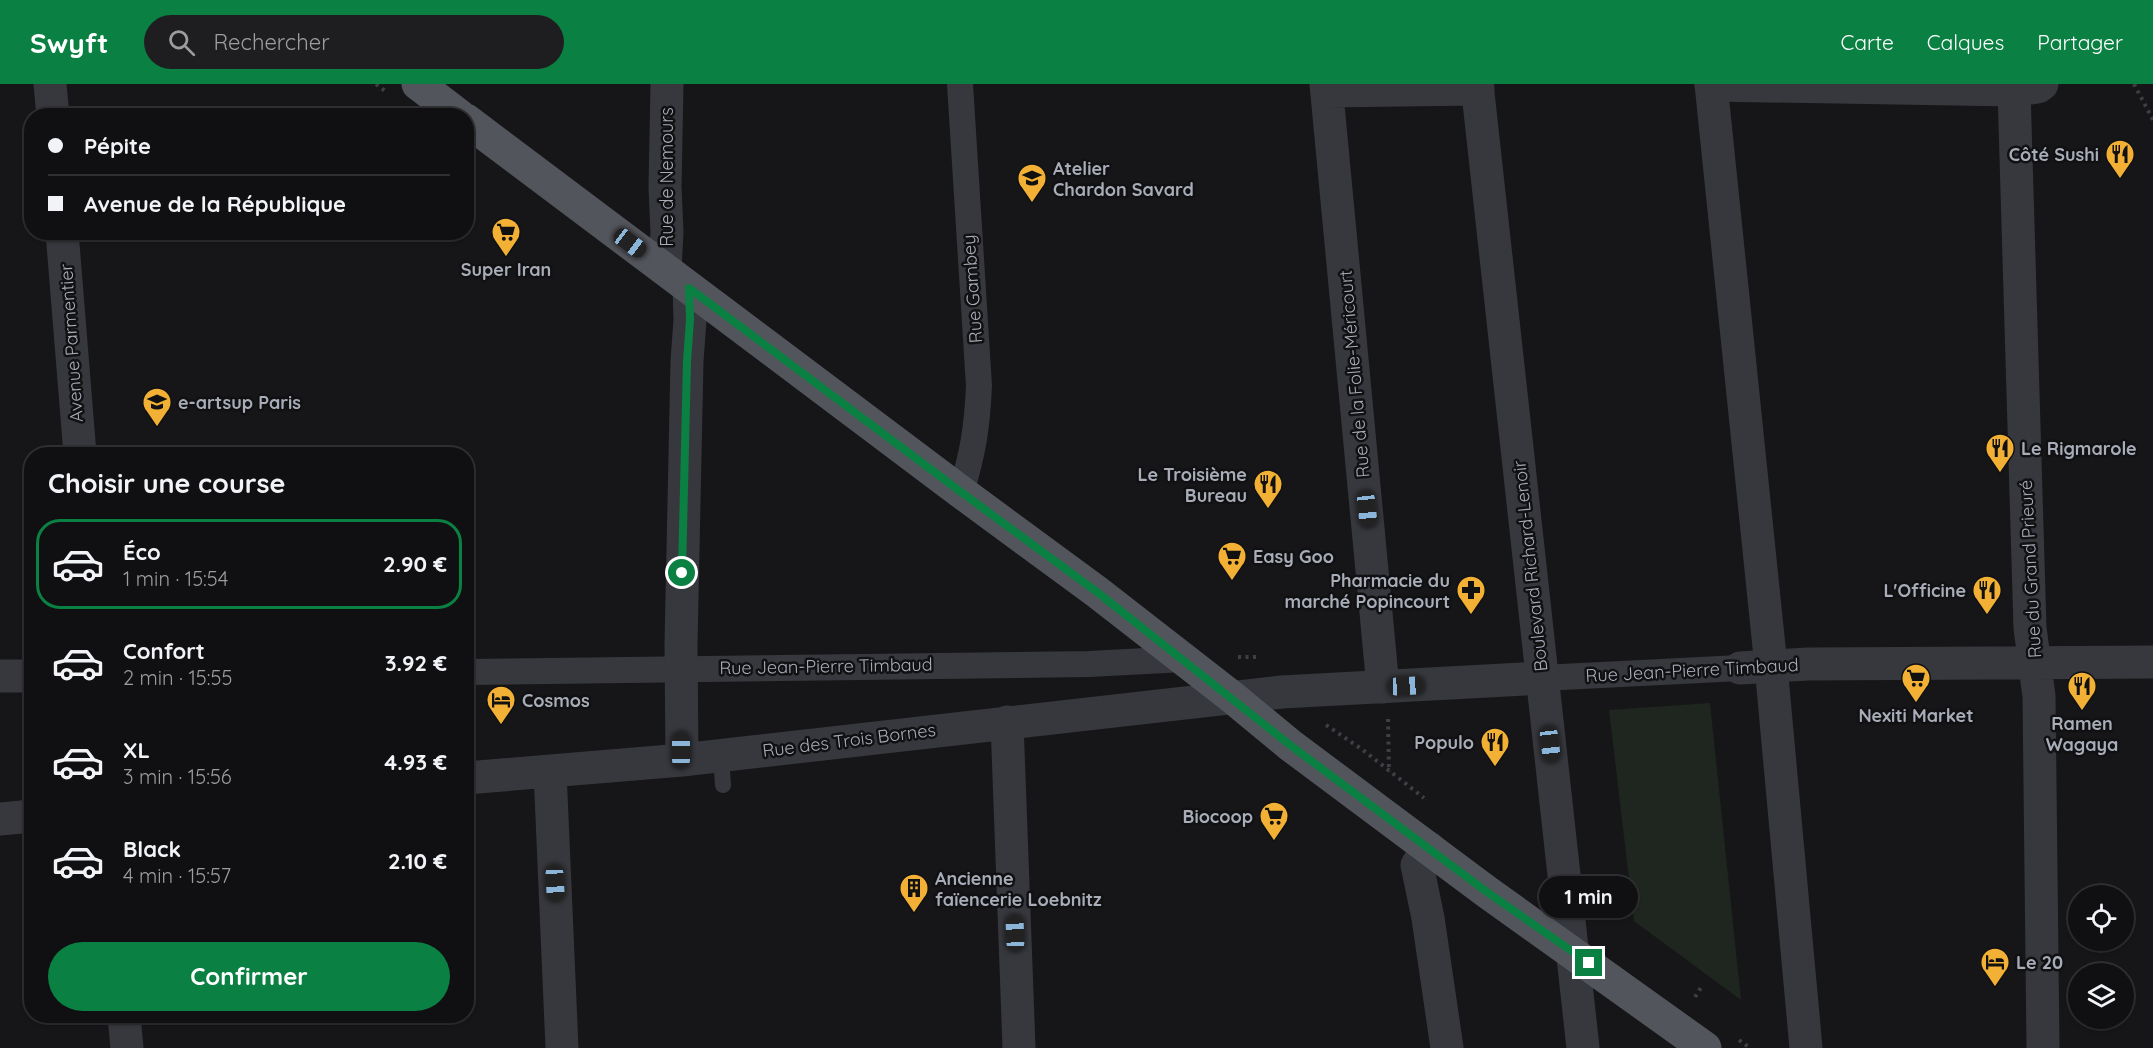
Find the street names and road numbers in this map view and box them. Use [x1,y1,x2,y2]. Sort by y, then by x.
street label: Rue de Nemours [655,107,678,247]
street label: Rue Gambey [957,234,987,344]
street label: Avenue Parmentier [54,263,88,423]
street label: Rue de la Folie-Méricourt [1333,269,1375,479]
street label: Boulevard Richard-Lenoir [1507,459,1553,673]
street label: Rue du Grand Prieuré [2014,479,2046,659]
street label: Rue Jean-Pierre Timbaud [719,653,933,679]
street label: Rue Jean-Pierre Timbaud [1585,653,1799,687]
street label: Rue des Trois Bornes [761,718,937,762]

